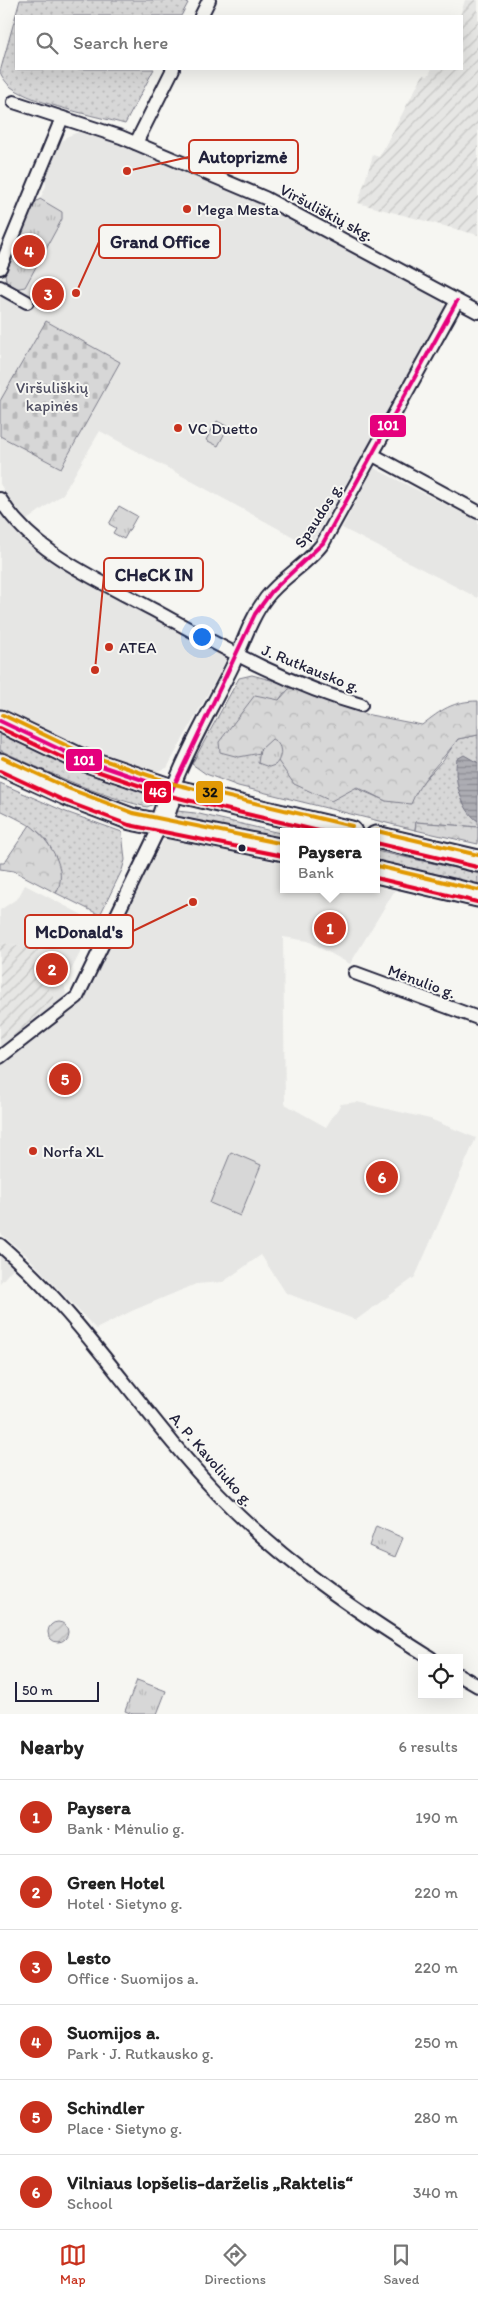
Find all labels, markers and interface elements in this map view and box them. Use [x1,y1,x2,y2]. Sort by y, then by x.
search box [15,15,463,70]
icon: search [33,29,61,57]
text: Search here [73,31,168,54]
callout: Autoprizmė [189,140,298,173]
text: Autoprizmė [197,146,288,168]
street label: Viršuliškių skg. [277,180,377,245]
place label: Mega Mesta [197,200,280,219]
marker: Mega Mesta [181,203,193,215]
callout: Grand Office [99,225,220,258]
text: Grand Office [110,231,210,253]
pin: 4 [13,232,45,270]
pin: 3 [32,275,64,313]
park label: Viršuliškių kapinės [16,378,88,415]
line badge: 101 [369,414,407,438]
text: 101 [377,417,399,434]
place label: VC Duetto [188,419,258,438]
marker: VC Duetto [172,422,184,434]
street label: Spaudos g. [290,479,347,552]
callout: CHeCK IN [104,558,203,591]
text: CHeCK IN [115,564,193,586]
your location [189,624,215,650]
place label: ATEA [119,638,156,657]
street label: J. Rutkausko g. [259,640,363,697]
marker: ATEA [103,641,115,653]
line badge: 101 [65,748,103,772]
text: 101 [73,752,95,769]
line badge: 4G [143,780,172,804]
line badge: 32 [195,780,224,804]
text: 4G [149,784,167,801]
text: 32 [203,784,218,801]
popup [280,828,380,893]
text: Paysera [298,840,362,863]
unlabelled marker [237,843,247,853]
text: Bank [298,863,334,882]
pin: 1 [314,909,346,947]
callout: McDonald's [25,915,133,948]
text: McDonald's [35,921,123,943]
pin: 2 [36,950,68,988]
street label: Mėnulio g. [385,960,458,1002]
pin: 5 [49,1060,81,1098]
place label: Norfa XL [43,1142,104,1161]
marker: Norfa XL [27,1145,39,1157]
pin: 6 [366,1158,398,1196]
street label: A. P. Kavoliuko g. [166,1409,257,1510]
map controls [418,1654,463,1699]
button: locate [418,1654,463,1699]
scale bar [15,1679,99,1702]
text: 50 m [22,1682,53,1699]
text: Nearby [20,1734,84,1759]
text: 6 results [398,1737,458,1756]
text: Paysera [67,1796,131,1819]
text: 1 [32,1808,40,1827]
text: 190 m [415,1808,458,1827]
text: Bank · Mėnulio g. [67,1819,185,1838]
text: Green Hotel [67,1871,165,1894]
text: 2 [32,1883,40,1902]
text: 220 m [414,1883,458,1902]
text: Hotel · Sietyno g. [67,1894,183,1913]
text: Lesto [67,1946,111,1969]
text: 3 [32,1958,40,1977]
text: 220 m [414,1958,458,1977]
text: Office · Suomijos a. [67,1969,199,1988]
text: Suomijos a. [67,2021,160,2044]
text: 4 [31,2033,41,2052]
text: 250 m [414,2033,458,2052]
text: Park · J. Rutkausko g. [67,2044,214,2063]
text: Schindler [67,2096,144,2119]
text: 5 [32,2108,40,2127]
text: 280 m [414,2108,458,2127]
text: Place · Sietyno g. [67,2119,182,2138]
text: Vilniaus lopšelis-darželis „Raktelis“ [67,2171,353,2194]
text: 6 [32,2183,40,2202]
text: 340 m [413,2183,458,2202]
text: School [67,2194,113,2213]
tab: Map [59,2241,87,2288]
tab: Directions [204,2241,266,2288]
tab: Saved [383,2241,419,2288]

